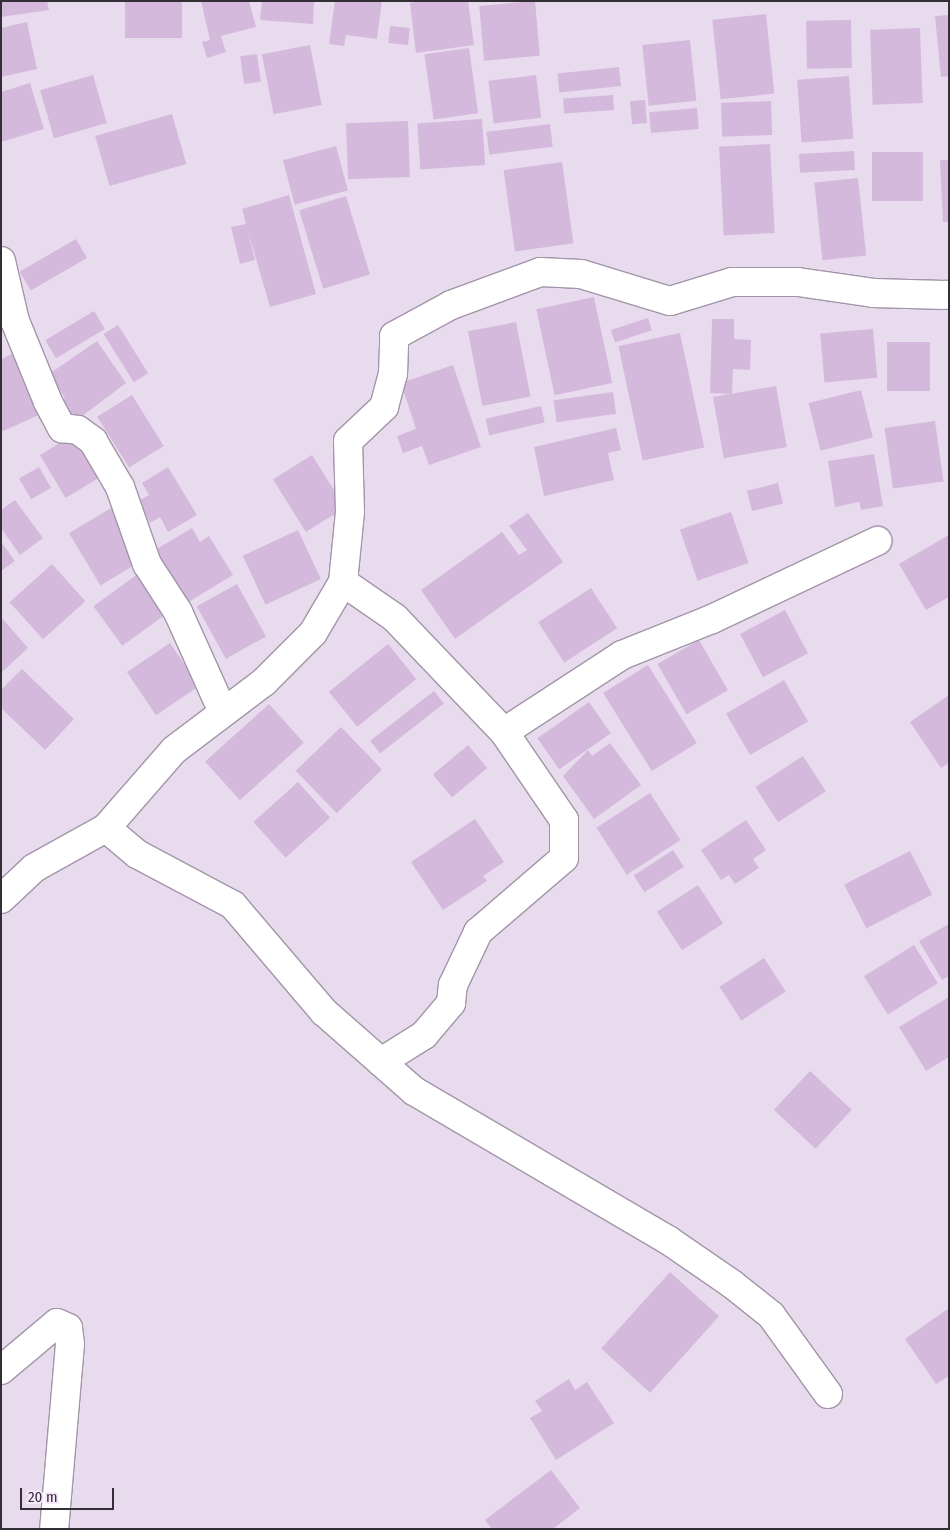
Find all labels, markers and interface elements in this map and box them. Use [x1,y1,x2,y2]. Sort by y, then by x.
scale bar [22,1478,116,1510]
text: 20 m [28,1488,58,1506]

